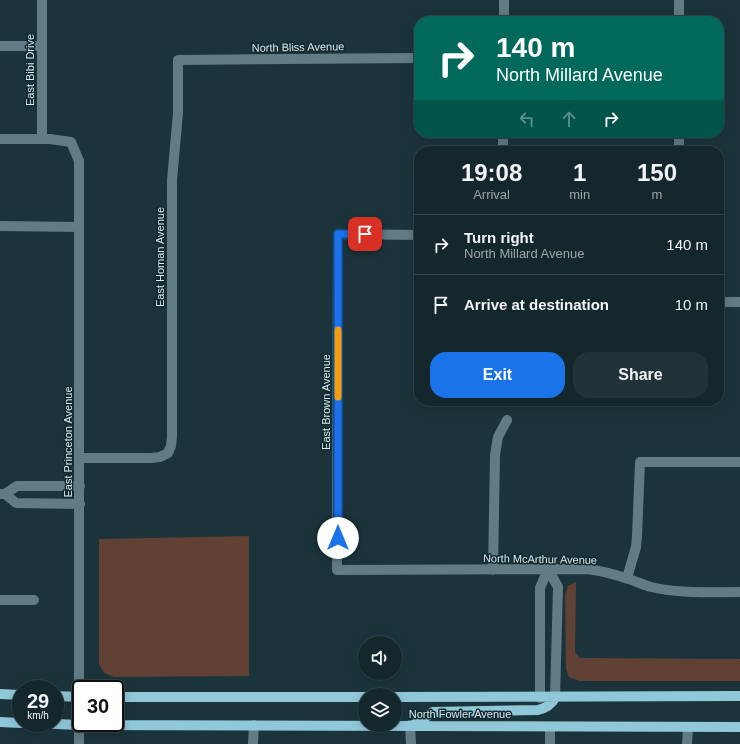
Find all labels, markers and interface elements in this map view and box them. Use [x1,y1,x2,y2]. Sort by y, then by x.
icon: right [430,32,482,84]
text: 140 m [496,32,575,63]
street label: East Bibi Drive [24,34,36,106]
street label: North Bliss Avenue [252,40,344,54]
text: North Millard Avenue [496,65,663,85]
icon: left [516,108,538,130]
icon: ahead [558,108,580,130]
icon: right [600,108,622,130]
text: 19:08 [461,159,522,186]
text: 1 [573,159,586,186]
text: 150 [637,159,677,186]
text: Arrival [473,187,510,202]
text: min [569,187,590,202]
text: m [652,187,662,202]
street label: East Homan Avenue [154,207,166,307]
pin [348,217,382,251]
icon: arrive [354,223,376,245]
text: Turn right [464,229,534,246]
icon: right [430,234,452,256]
text: 140 m [666,236,708,253]
text: North Millard Avenue [464,246,584,261]
icon: arrive [430,294,452,316]
text: Arrive at destination [464,296,609,313]
text: 10 m [675,296,708,313]
button: Exit [430,352,565,398]
button: Share [573,352,708,398]
street label: East Brown Avenue [320,354,332,450]
street label: East Princeton Avenue [62,386,74,498]
position arrow [317,517,359,559]
street label: North McArthur Avenue [483,552,597,566]
map controls [358,636,402,732]
button: sound [358,636,402,680]
speed limit sign: 30 [72,680,124,732]
button: layers [358,688,402,732]
text: 29 [27,690,49,712]
street label: North Fowler Avenue [409,708,511,720]
text: km/h [27,710,49,721]

